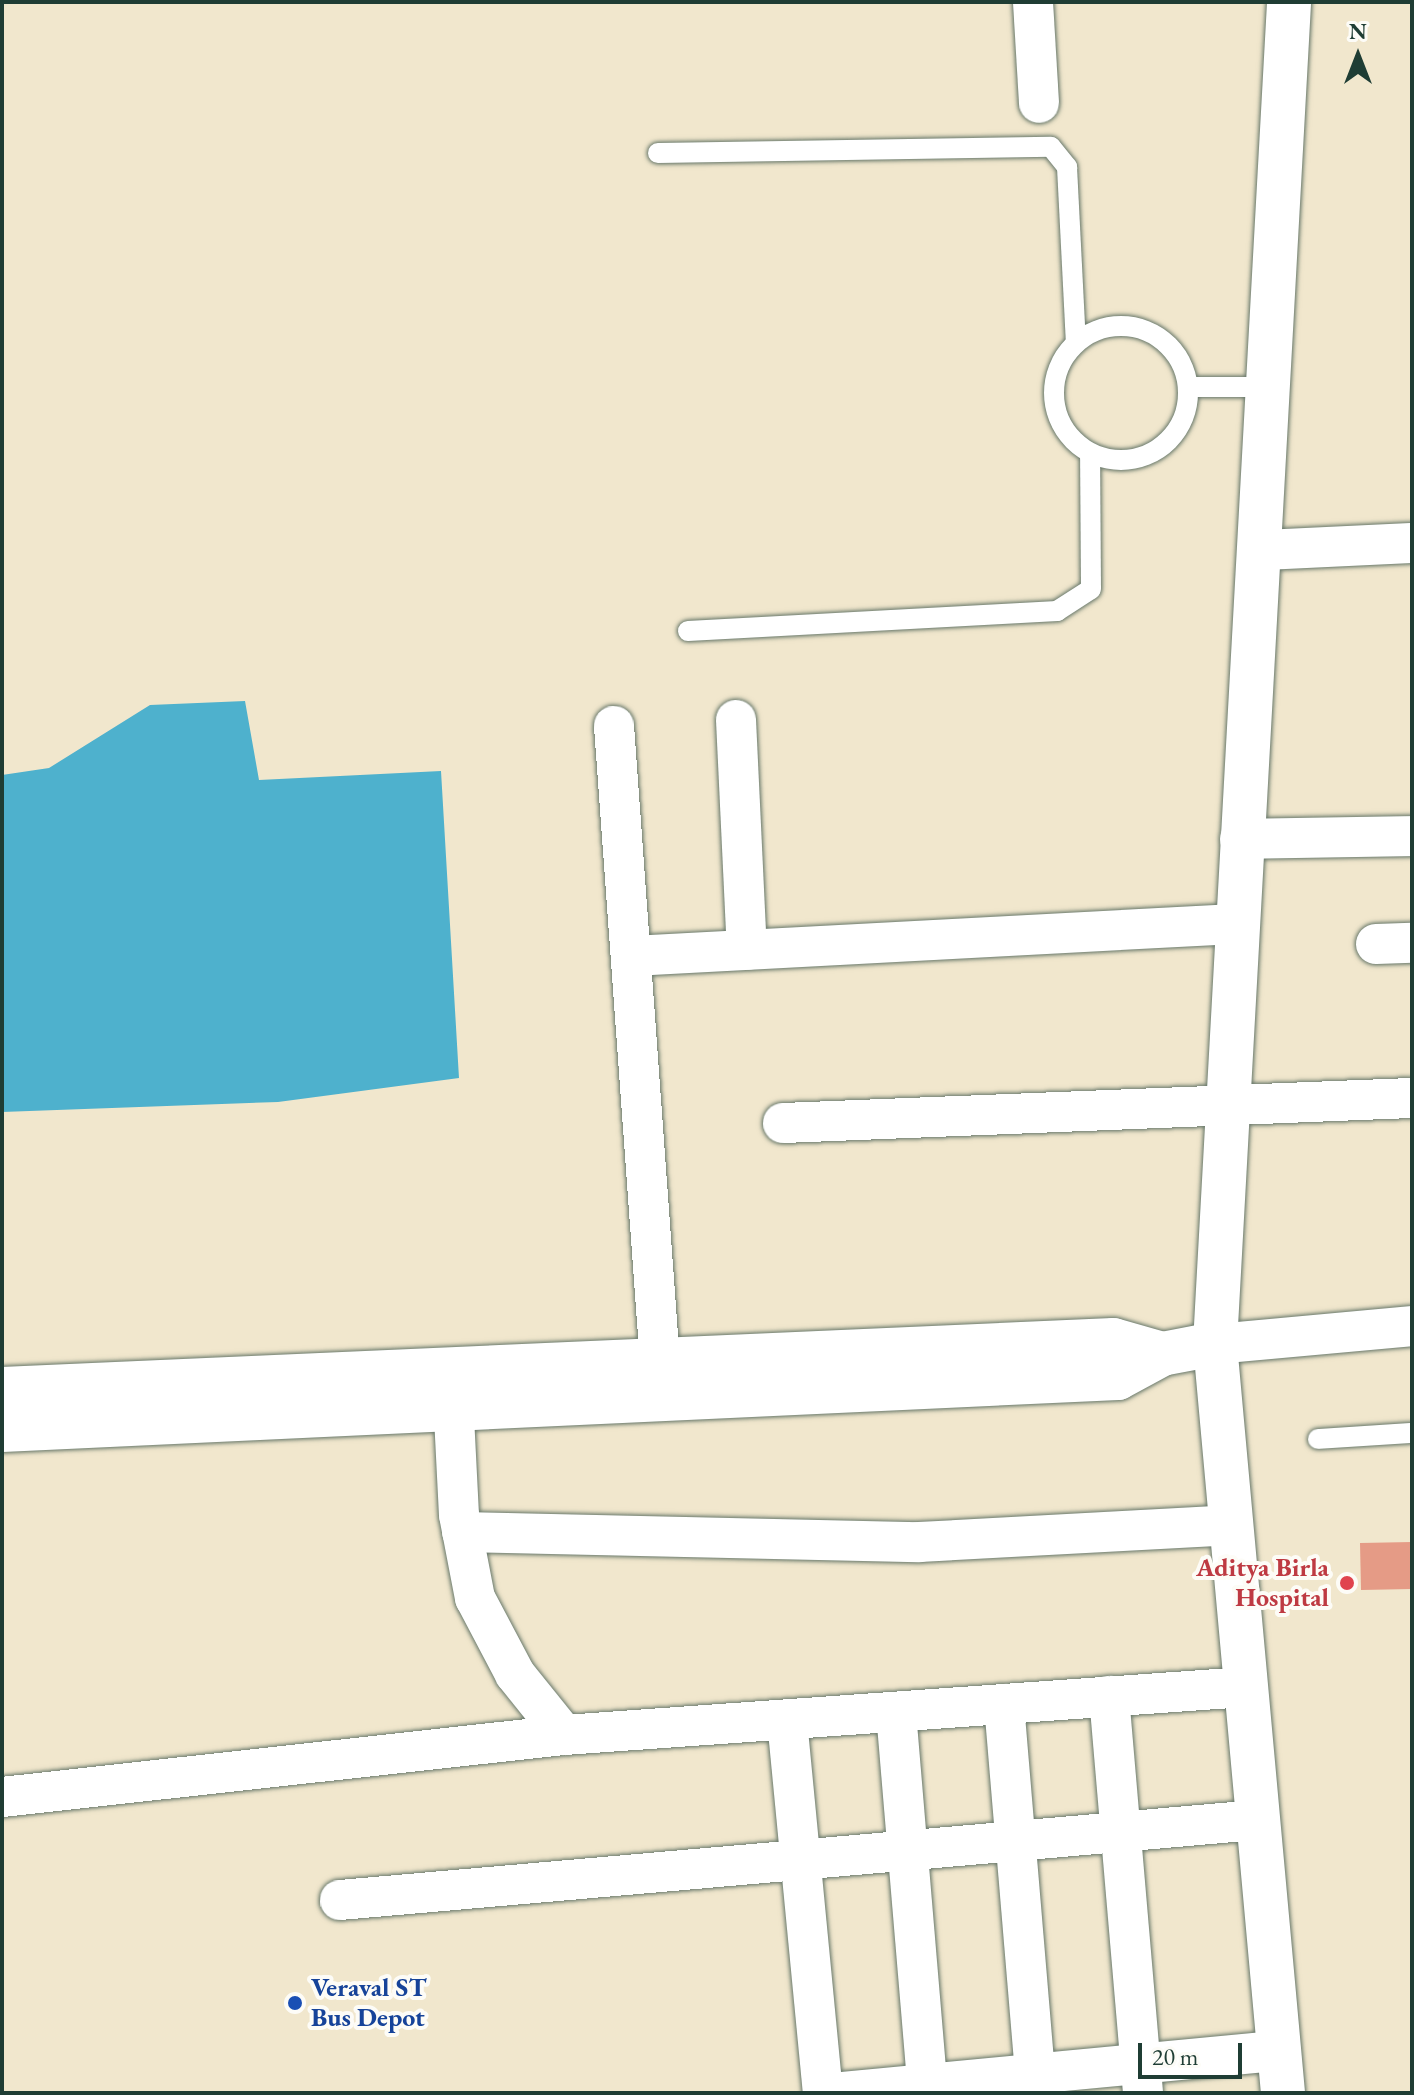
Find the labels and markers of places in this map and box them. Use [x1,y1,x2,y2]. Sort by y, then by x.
place label: Aditya Birla Hospital [1196,1552,1329,1614]
marker: Aditya Birla Hospital [1336,1572,1358,1594]
place label: Veraval ST Bus Depot [311,1972,427,2034]
marker: Veraval ST Bus Depot [286,1994,304,2012]

